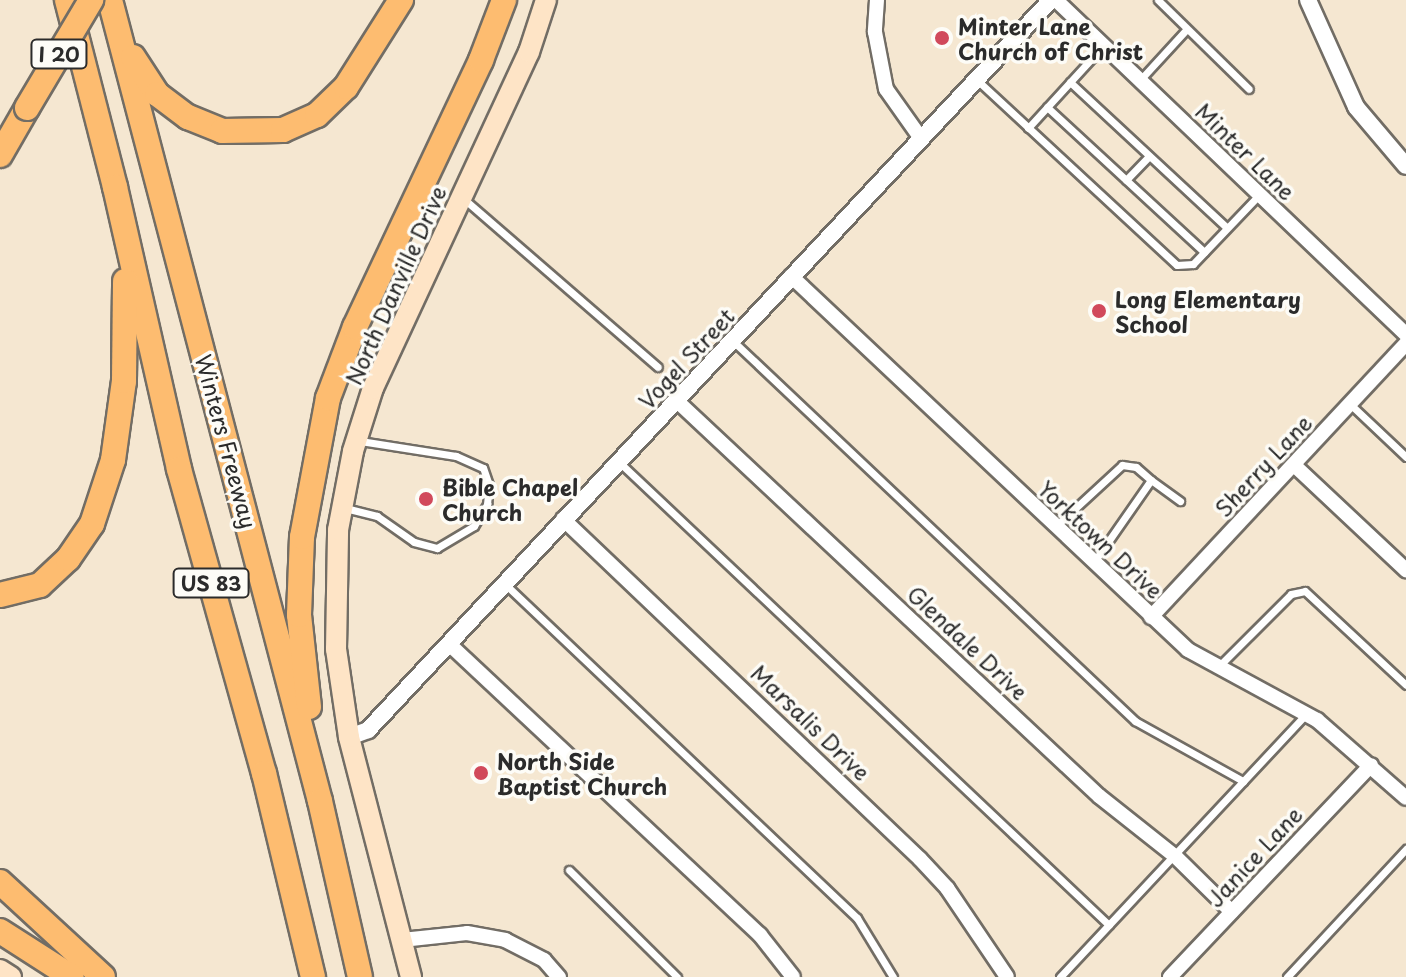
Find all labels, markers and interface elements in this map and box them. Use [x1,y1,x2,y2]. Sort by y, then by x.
place label: Minter Lane Church of Christ [958,12,1144,64]
marker: Minter Lane Church of Christ [933,29,951,47]
road number: I 20 [29,38,89,70]
street label: Minter Lane [1190,97,1302,205]
street label: North Danville Drive [339,180,451,390]
place label: Long Elementary School [1115,285,1301,336]
street label: Vogel Street [632,302,740,414]
marker: Long Elementary School [1090,302,1108,320]
street label: Winters Freeway [191,351,263,531]
street label: Sherry Lane [1209,409,1317,521]
place label: Bible Chapel Church [442,473,579,524]
street label: Yorktown Drive [1034,475,1168,603]
marker: Bible Chapel Church [417,490,435,508]
road number: US 83 [173,567,249,599]
street label: Glendale Drive [902,579,1034,705]
street label: Marsalis Drive [746,659,876,785]
place label: North Side Baptist Church [497,747,668,798]
marker: North Side Baptist Church [472,764,490,782]
street label: Janice Lane [1201,800,1307,912]

